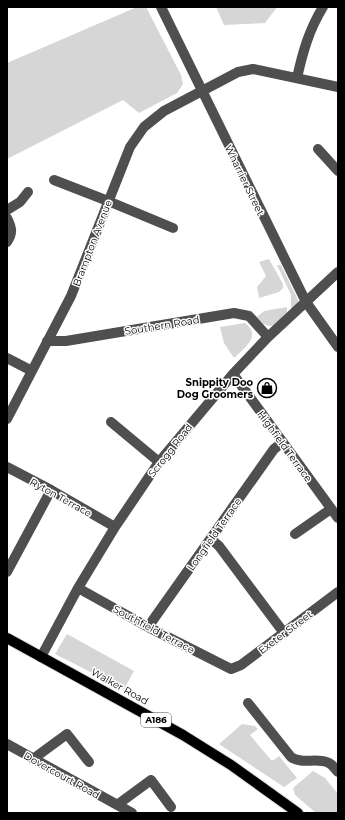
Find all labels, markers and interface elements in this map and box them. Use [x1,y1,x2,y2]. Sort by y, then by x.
street label: Wharrier Street [222,143,267,218]
street label: Brampton Avenue [70,198,115,288]
street label: Southern Road [124,313,200,338]
place label: Snippity Doo Dog Groomers [177,376,254,401]
shop icon: Snippity Doo Dog Groomers [256,377,278,399]
street label: Highfield Terrace [254,408,315,484]
street label: Scrogg Road [145,421,195,480]
street label: Ryton Terrace [28,475,94,520]
street label: Longfield Terrace [184,495,244,573]
street label: Southfield Terrace [111,602,197,656]
street label: Exeter Street [256,608,315,657]
street label: Walker Road [89,665,151,708]
road number: A186 [141,713,171,727]
street label: Dovercourt Road [21,749,102,802]

